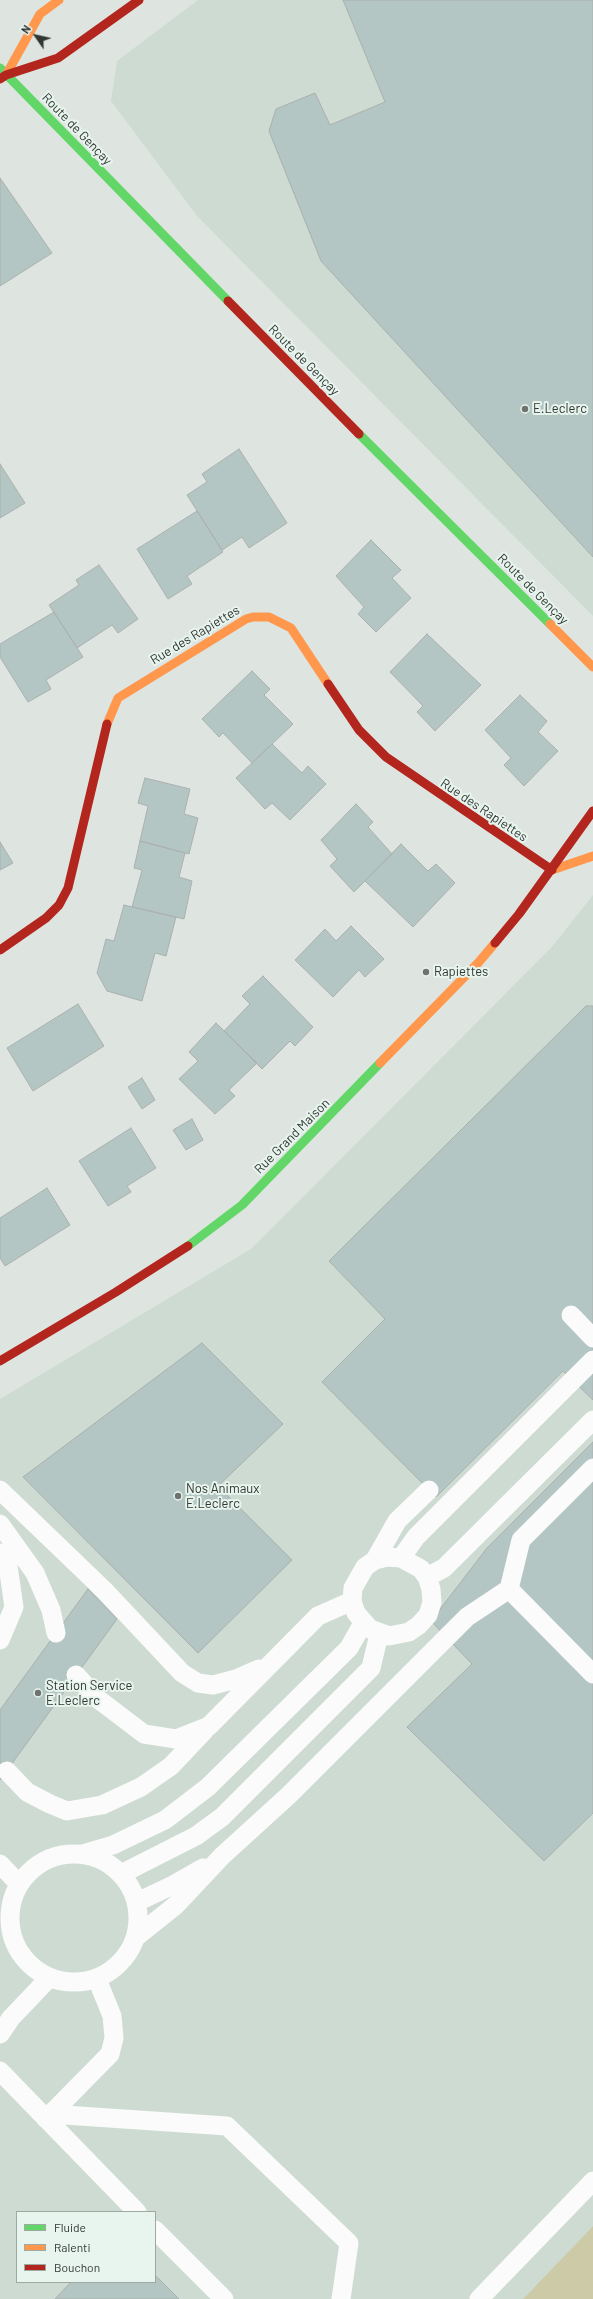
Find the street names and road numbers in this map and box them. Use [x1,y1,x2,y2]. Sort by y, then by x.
street label: Route de Gençay [39,90,115,168]
street label: Route de Gençay [265,321,343,399]
street label: Route de Gençay [494,550,572,628]
street label: Rue des Rapiettes [147,602,243,668]
street label: Rue des Rapiettes [438,775,530,845]
street label: Rue Grand Maison [251,1095,333,1177]

